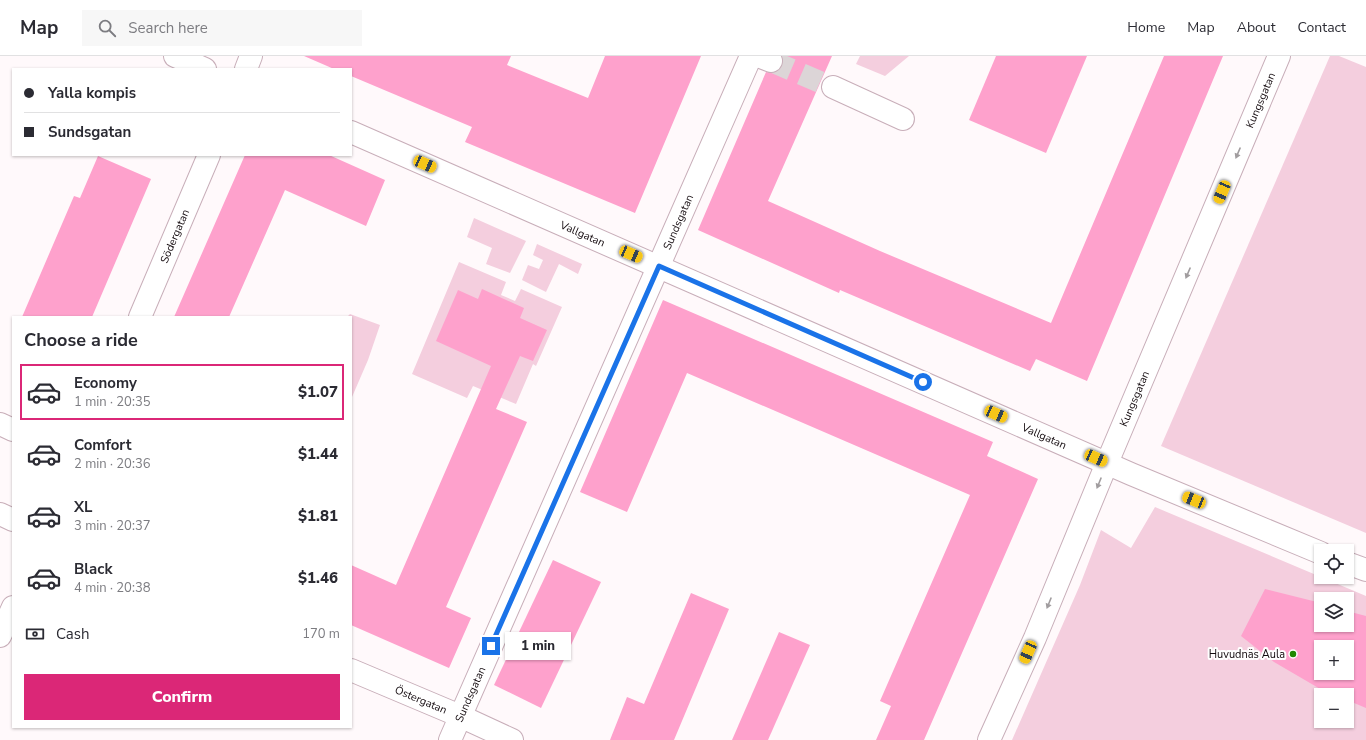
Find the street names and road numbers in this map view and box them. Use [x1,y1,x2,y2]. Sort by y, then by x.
street label: Kungsgatan [1242,70,1279,131]
street label: Sundsgatan [660,192,697,252]
street label: Södergatan [157,207,193,266]
street label: Vallgatan [557,217,607,250]
street label: Kungsgatan [1116,369,1153,429]
street label: Vallgatan [1018,420,1069,453]
street label: Sundsgatan [452,664,489,725]
street label: Östergatan [392,682,449,718]

